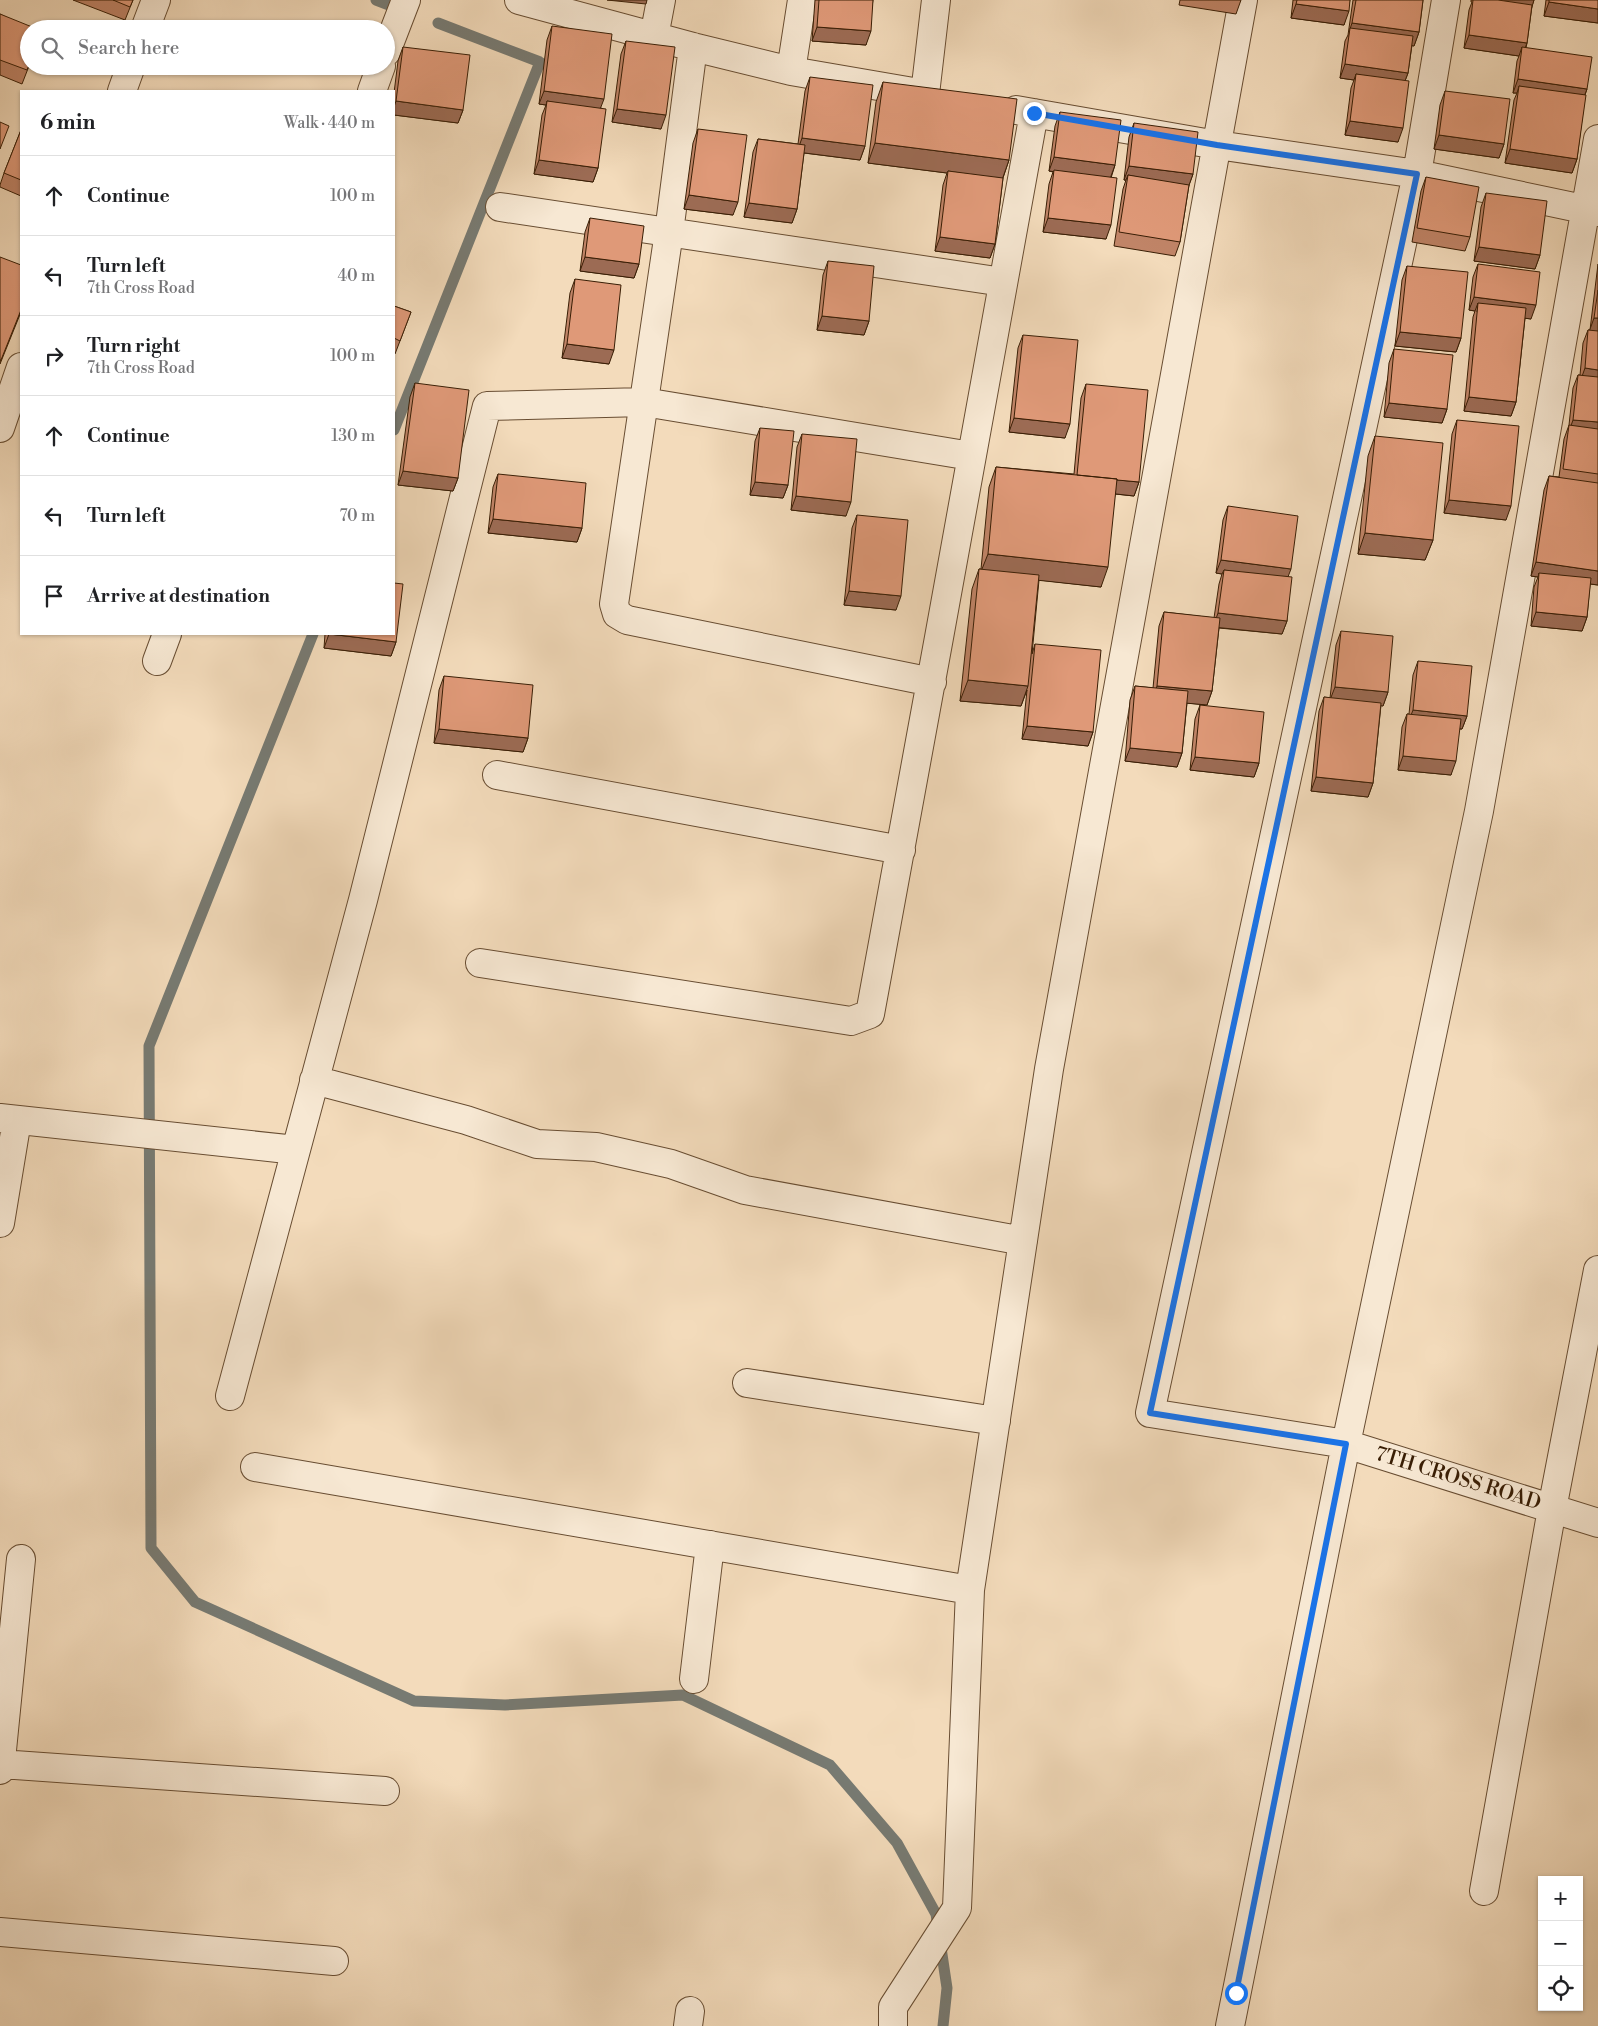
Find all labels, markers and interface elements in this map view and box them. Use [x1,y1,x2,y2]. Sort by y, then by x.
search box [20,20,395,75]
icon: search [38,34,66,62]
text: Search here [78,36,179,60]
route end [1023,102,1046,125]
text: 6 min [40,110,95,136]
text: Walk · 440 m [284,113,375,133]
icon: ahead [40,182,68,210]
text: Continue [87,184,170,208]
text: 100 m [330,186,375,206]
text: Turn left [87,254,166,278]
icon: left [40,262,68,290]
text: 40 m [338,266,375,286]
text: 7th Cross Road [87,278,195,298]
text: Turn right [87,334,180,358]
icon: right [40,342,68,370]
text: 100 m [330,346,375,366]
text: 7th Cross Road [87,358,195,378]
icon: ahead [40,422,68,450]
text: Continue [87,424,170,448]
text: 130 m [331,426,375,446]
icon: left [40,502,68,530]
text: Turn left [87,504,166,528]
text: 70 m [339,506,375,526]
icon: arrive [40,582,68,610]
text: Arrive at destination [87,584,270,608]
street label: 7TH CROSS ROAD [1372,1442,1544,1516]
map controls [1538,1876,1583,2011]
button: + [1538,1876,1583,1921]
button: − [1538,1921,1583,1966]
button: locate [1538,1966,1583,2011]
route start [1225,1982,1248,2005]

